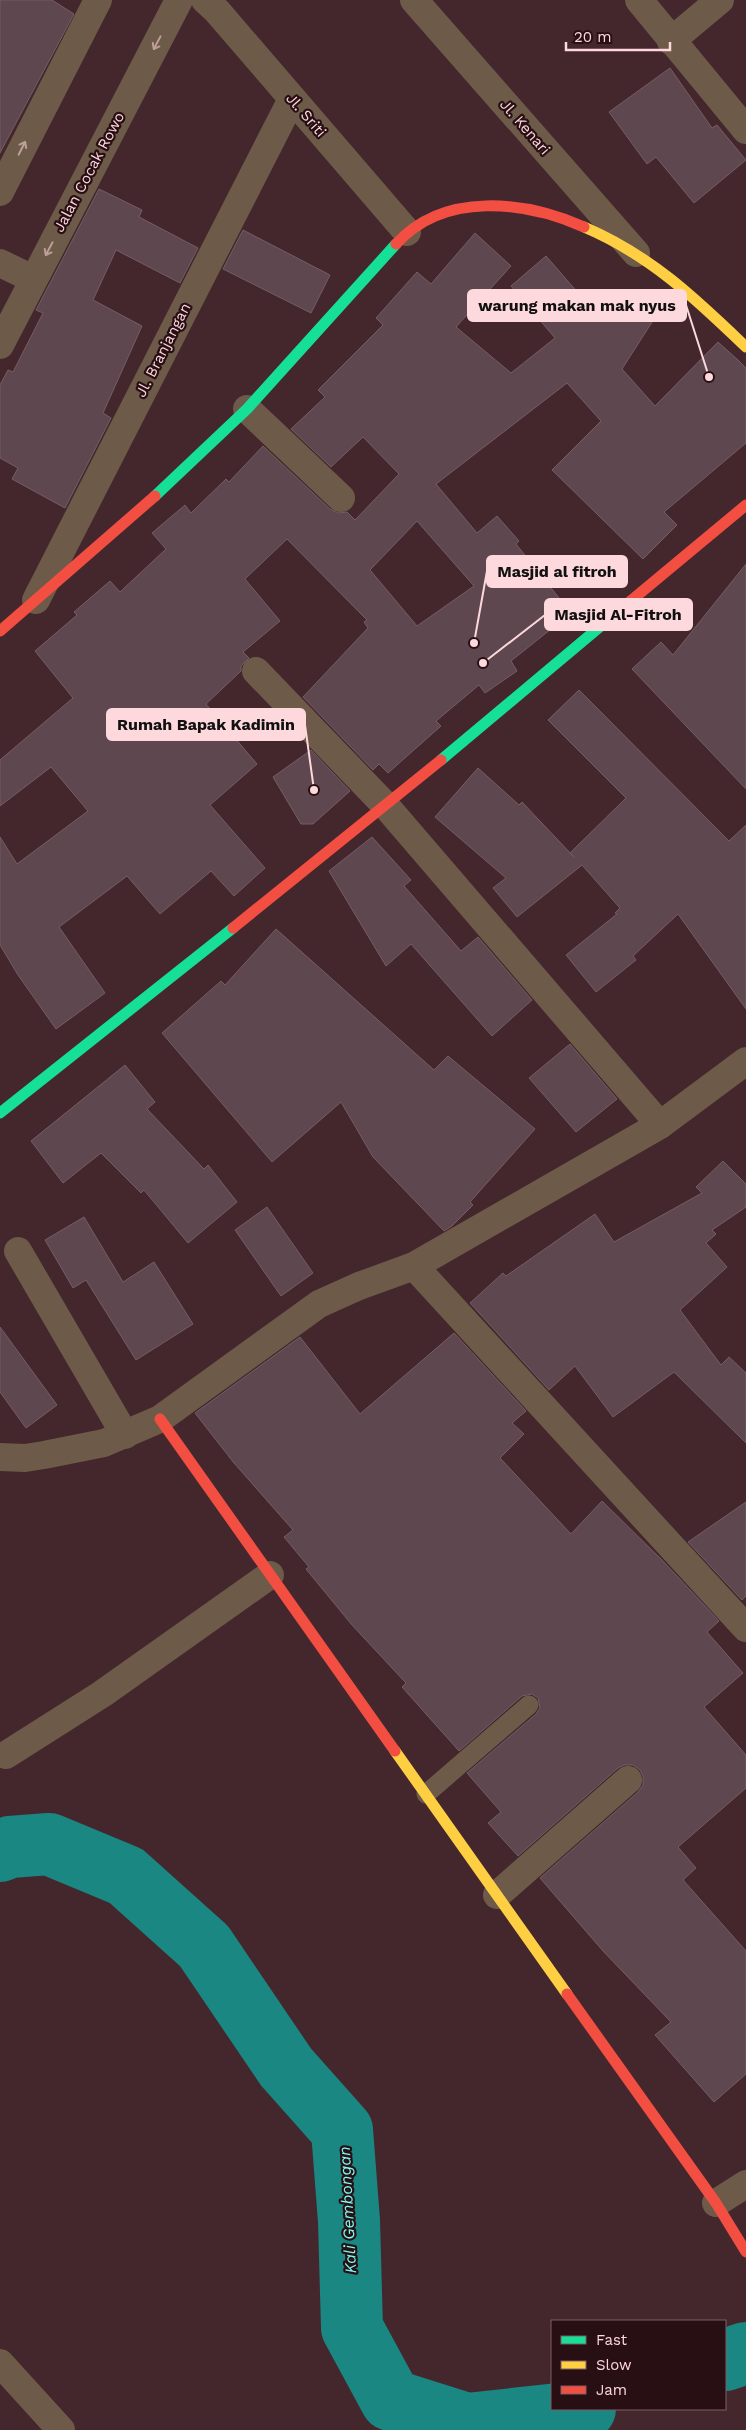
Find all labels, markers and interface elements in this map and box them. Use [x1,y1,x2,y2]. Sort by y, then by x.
scale bar [566,20,670,52]
text: 20 m [574,28,612,46]
one-way arrow [152,35,161,50]
street label: Jl. Sriti [282,89,330,141]
street label: Jl. Kenari [496,95,554,159]
street label: Jalan Cocak Rowo [50,109,128,235]
one-way arrow [18,141,27,156]
one-way arrow [44,242,54,257]
callout: warung makan mak nyus [468,290,686,321]
text: warung makan mak nyus [478,296,676,315]
street label: Jl. Branjangan [132,300,194,400]
callout: Masjid al fitroh [487,556,627,587]
text: Masjid al fitroh [497,562,617,581]
callout: Masjid Al-Fitroh [545,599,692,630]
text: Masjid Al-Fitroh [554,605,682,624]
callout: Rumah Bapak Kadimin [107,709,305,740]
text: Rumah Bapak Kadimin [117,715,295,734]
water label: Kali Gembongan [335,2146,360,2274]
legend [551,2320,726,2410]
text: Fast [596,2331,628,2349]
text: Slow [596,2356,632,2374]
text: Jam [596,2381,627,2399]

